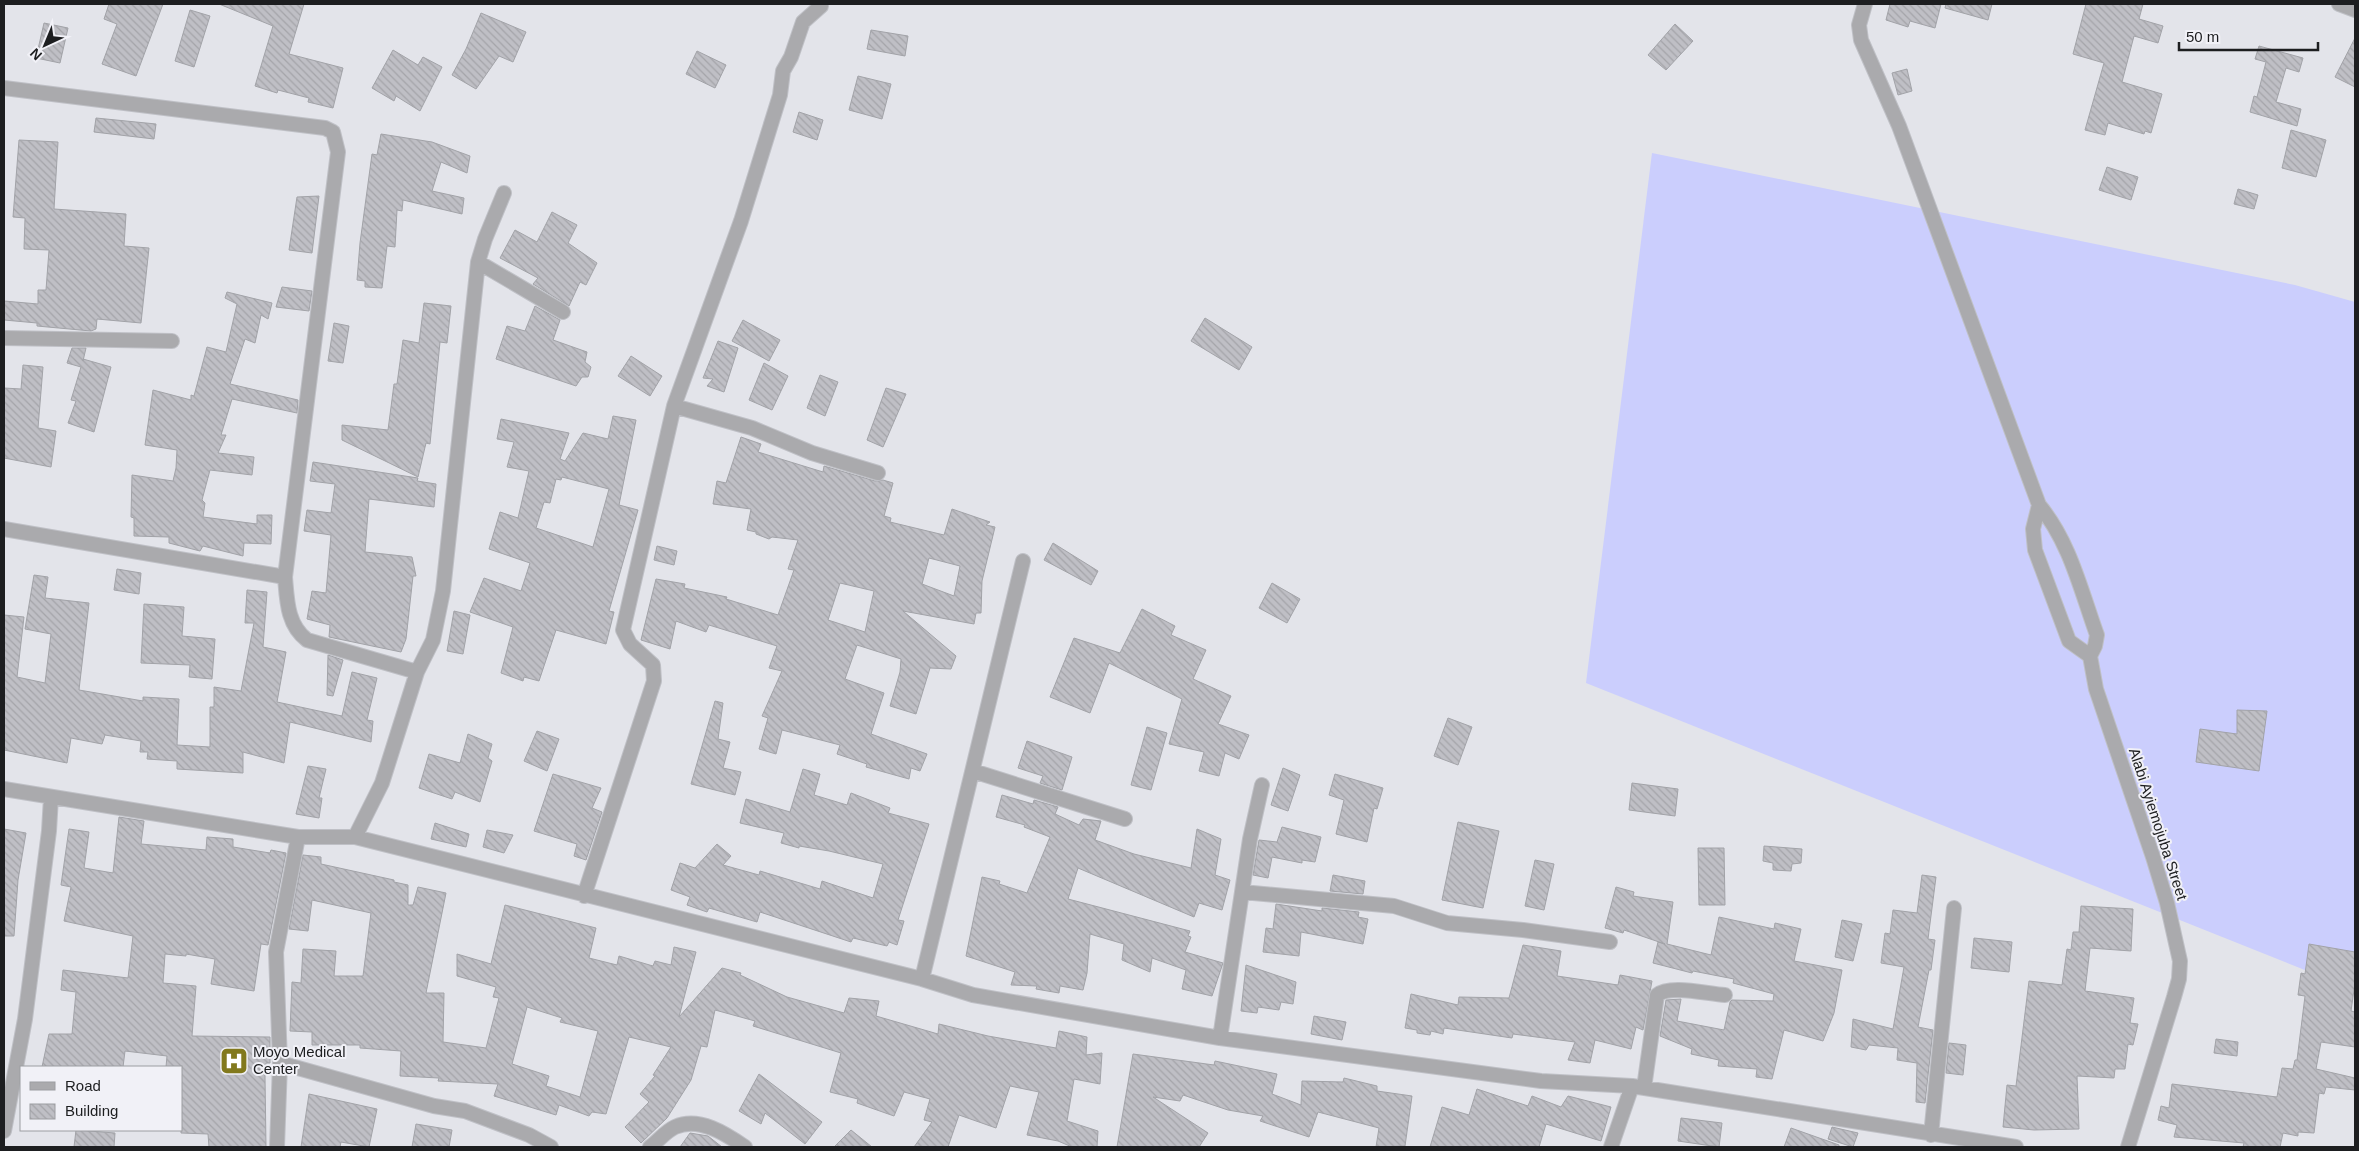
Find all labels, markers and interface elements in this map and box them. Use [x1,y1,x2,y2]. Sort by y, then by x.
north arrow [20,20,70,70]
scale bar [2179,20,2318,52]
text: 50 m [2186,28,2219,45]
text: N [27,45,45,64]
street label: Alabi Ayiemojuba Street [2126,746,2191,903]
place label: Moyo Medical Center [253,1043,346,1077]
hospital icon: Moyo Medical Center [219,1046,249,1076]
legend [20,1066,182,1131]
text: Road [65,1077,101,1094]
text: Building [65,1102,118,1119]

